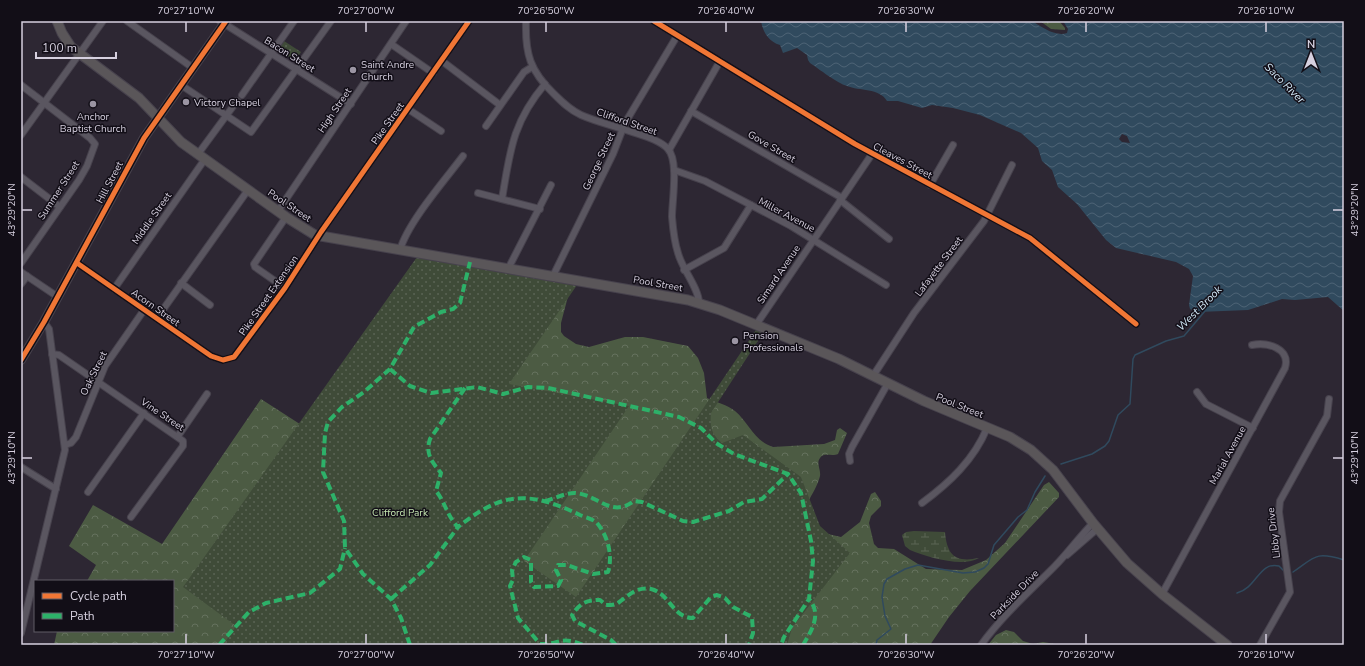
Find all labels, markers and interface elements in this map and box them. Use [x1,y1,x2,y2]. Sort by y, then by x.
text: 70°27'10"W [158,4,214,18]
text: 70°27'00"W [338,4,394,18]
text: 70°26'50"W [518,4,574,18]
text: 70°26'40"W [698,4,754,18]
text: 70°26'30"W [878,4,934,18]
text: 70°26'20"W [1058,4,1114,18]
text: 70°26'10"W [1238,4,1294,18]
scale bar [36,34,116,60]
street label: Bacon Street [261,34,318,76]
north arrow [1291,34,1331,74]
text: N [1307,37,1315,52]
text: 100 m [42,40,77,56]
place label: Saint Andre Church [361,58,414,84]
water label: Saco River [1261,60,1309,108]
marker: Saint Andre Church [348,65,358,75]
street label: High Street [315,85,355,136]
place label: Victory Chapel [193,96,260,110]
marker: Victory Chapel [181,97,191,107]
marker: Anchor Baptist Church [88,99,98,109]
street label: Pike Street [368,99,408,148]
street label: Clifford Street [595,105,659,139]
place label: Anchor Baptist Church [60,110,126,136]
street label: Gove Street [745,128,798,166]
street label: George Street [579,130,619,193]
street label: Cleaves Street [870,139,935,183]
street label: Summer Street [35,158,83,223]
street label: Hill Street [93,159,127,206]
text: 43°29'20"N [5,183,19,237]
text: 43°29'20"N [1348,183,1362,237]
street label: Pool Street [265,186,315,226]
street label: Middle Street [129,189,175,247]
street label: Miller Avenue [756,194,817,236]
street label: Lafayette Street [912,233,966,299]
street label: Simard Avenue [754,242,804,307]
street label: Pike Street Extension [236,253,302,339]
street label: Pool Street [632,273,684,295]
water label: West Brook [1173,282,1226,334]
street label: Acorn Street [128,286,183,330]
place label: Pension Professionals [743,329,803,355]
marker: Pension Professionals [730,336,740,346]
street label: Oak Street [77,348,111,398]
street label: Pool Street [934,390,986,422]
street label: Vine Street [137,394,188,435]
street label: Marial Avenue [1206,424,1250,487]
text: 43°29'10"N [5,431,19,485]
text: 43°29'10"N [1348,431,1362,485]
park label: Clifford Park [372,506,429,520]
street label: Libby Drive [1264,507,1284,559]
street label: Parkside Drive [987,567,1042,623]
legend [34,580,174,632]
text: Cycle path [70,588,127,604]
text: Path [70,608,95,624]
text: 70°27'10"W [158,648,214,662]
text: 70°27'00"W [338,648,394,662]
text: 70°26'50"W [518,648,574,662]
text: 70°26'40"W [698,648,754,662]
text: 70°26'30"W [878,648,934,662]
text: 70°26'20"W [1058,648,1114,662]
text: 70°26'10"W [1238,648,1294,662]

